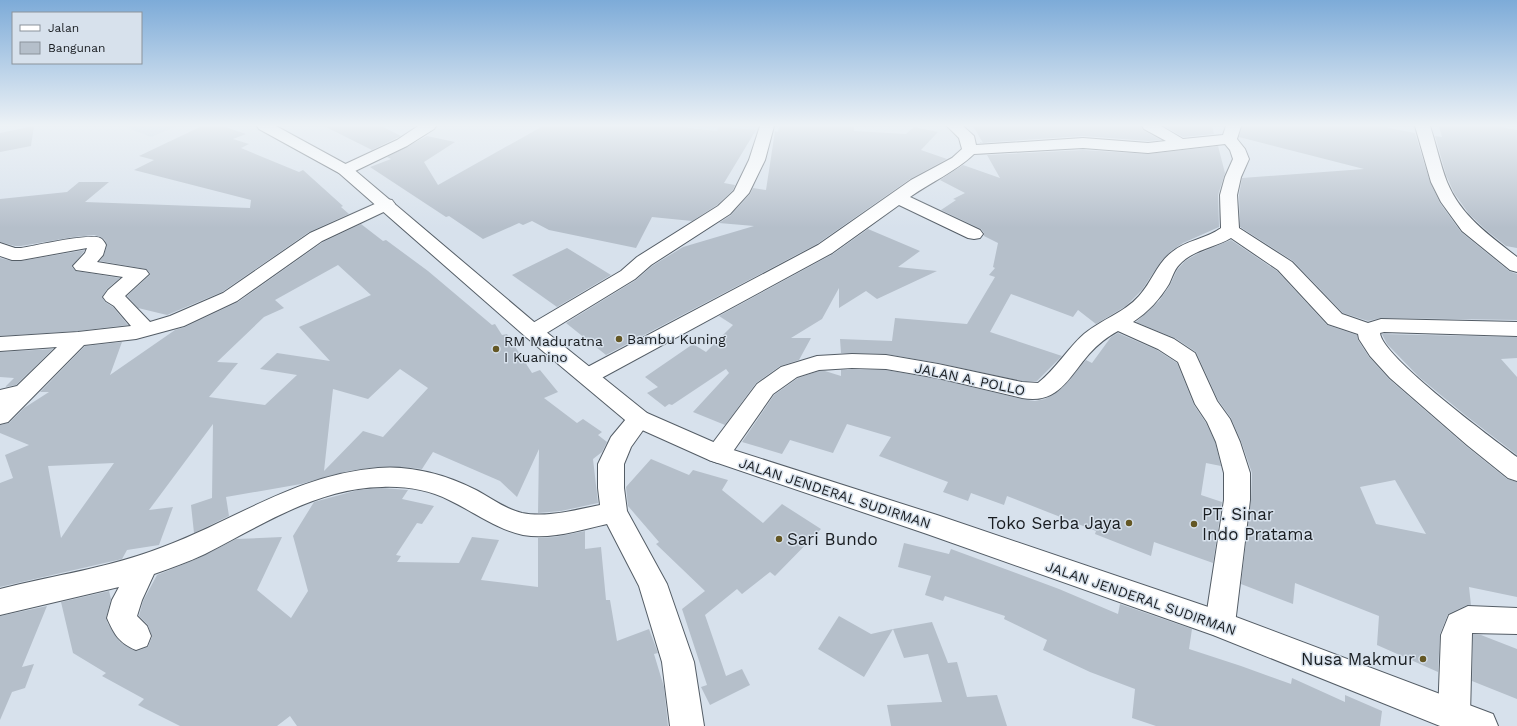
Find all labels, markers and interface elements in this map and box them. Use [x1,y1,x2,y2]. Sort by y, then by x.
legend [12,12,142,64]
text: Jalan [48,21,79,35]
text: Bangunan [48,41,106,55]
place label: Bambu Kuning [627,331,726,347]
place label: RM Maduratna I Kuanino [504,333,603,365]
marker: Bambu Kuning [614,334,624,344]
marker: RM Maduratna I Kuanino [491,344,501,354]
street label: JALAN A. POLLO [913,359,1027,399]
street label: JALAN JENDERAL SUDIRMAN [737,454,933,532]
place label: PT. Sinar Indo Pratama [1202,504,1313,544]
place label: Toko Serba Jaya [988,513,1121,533]
marker: Toko Serba Jaya [1124,518,1134,528]
marker: PT. Sinar Indo Pratama [1189,519,1199,529]
place label: Sari Bundo [787,529,878,549]
marker: Sari Bundo [774,534,784,544]
street label: JALAN JENDERAL SUDIRMAN [1044,558,1238,638]
place label: Nusa Makmur [1301,649,1415,669]
marker: Nusa Makmur [1418,654,1428,664]

